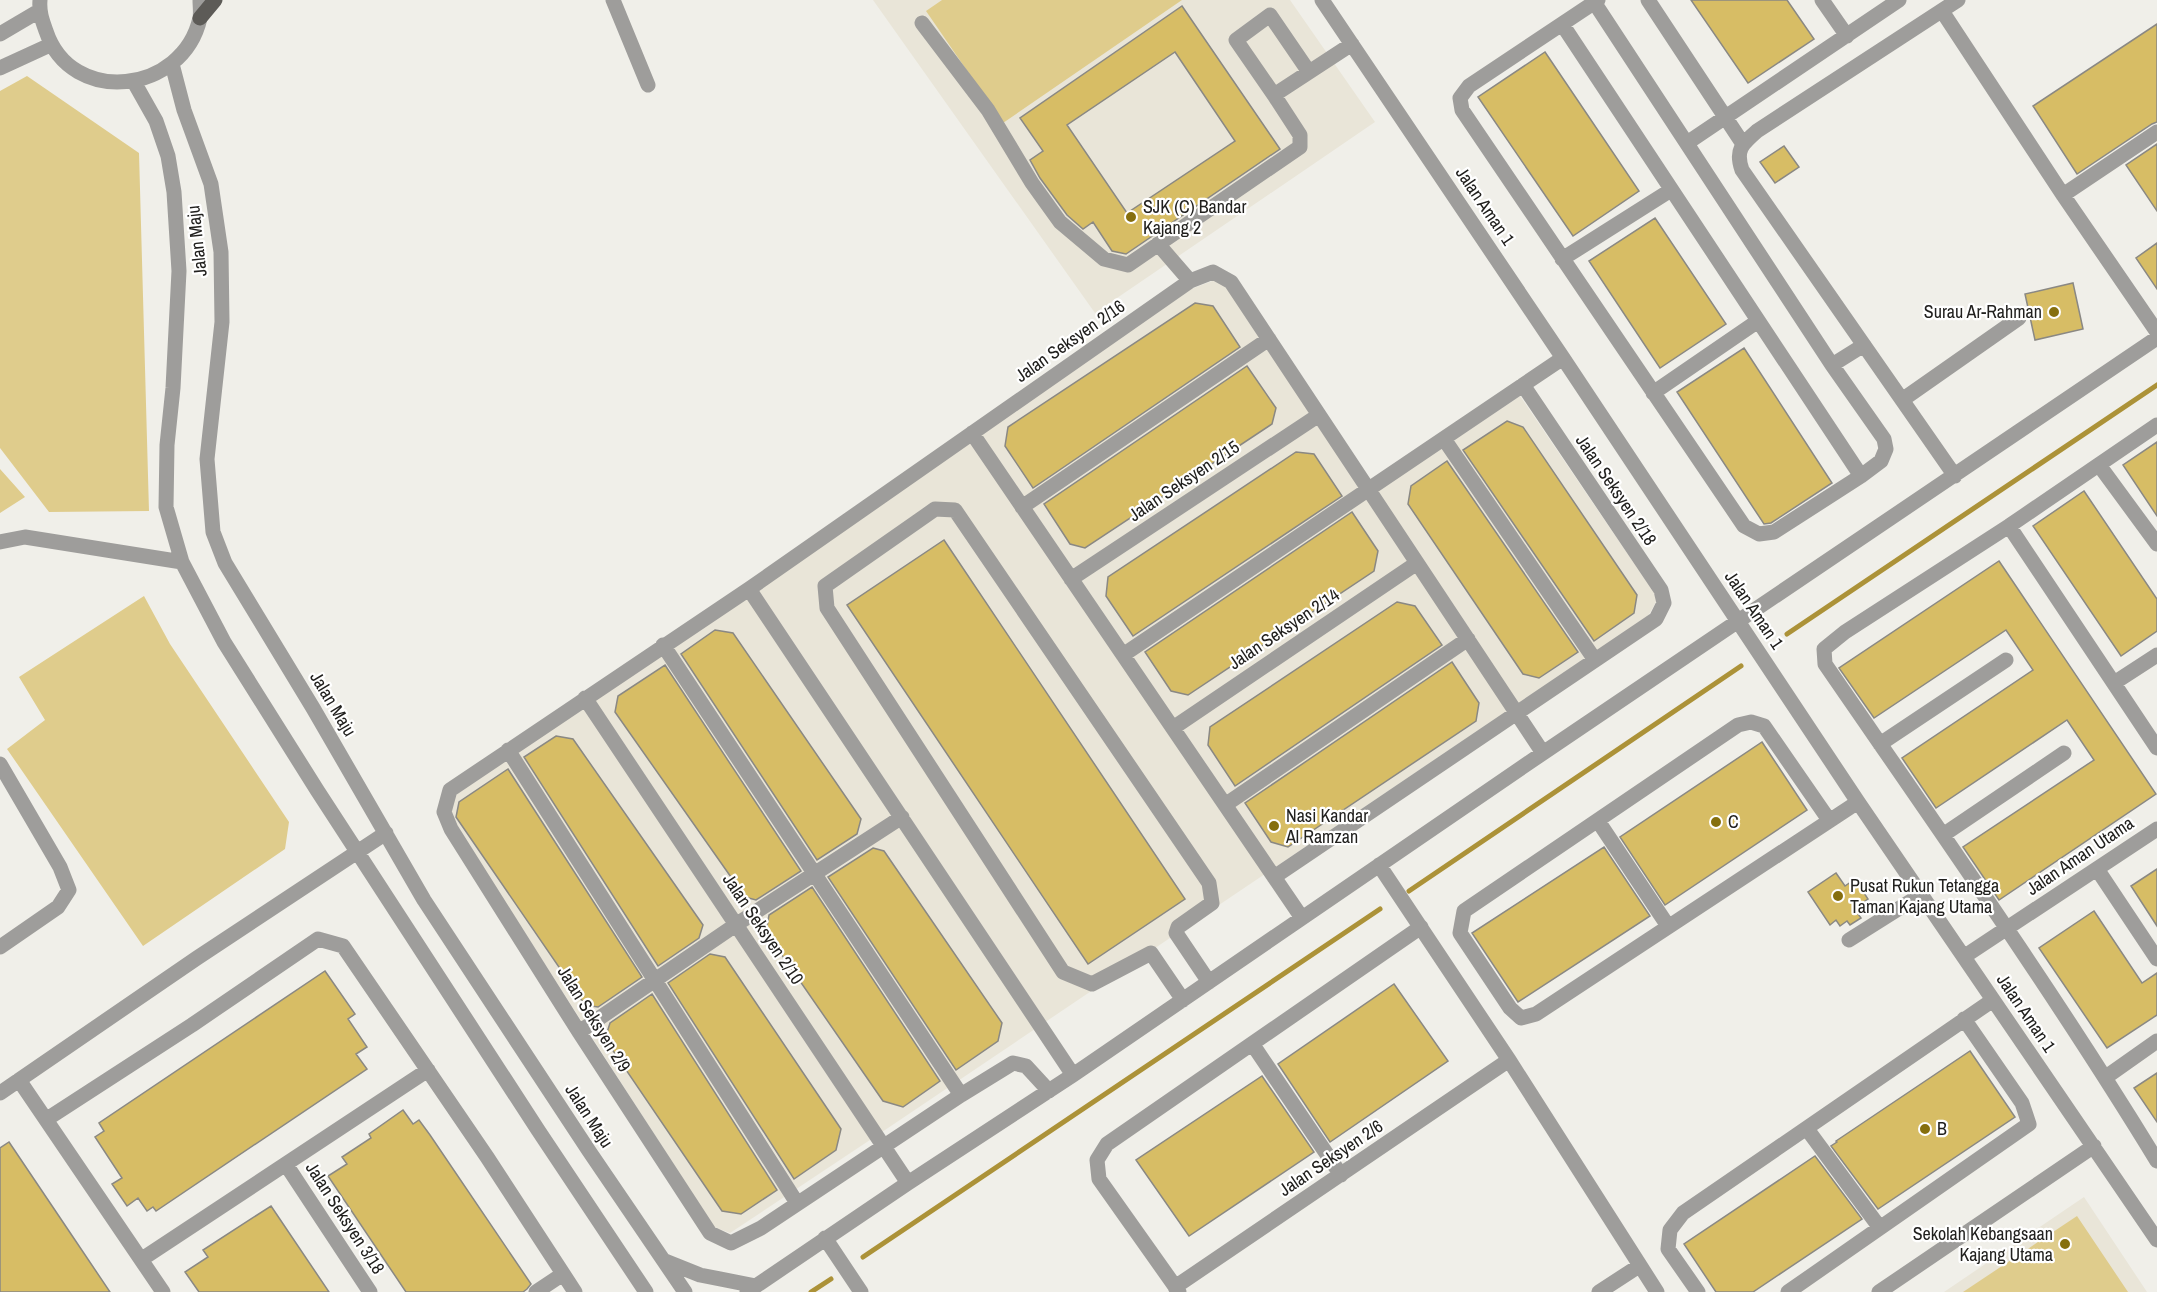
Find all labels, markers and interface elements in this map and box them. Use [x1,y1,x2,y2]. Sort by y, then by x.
street label: Jalan Aman 1 [1450,162,1521,250]
place label: SJK (C) Bandar Kajang 2 [1143,194,1246,240]
street label: Jalan Maju [180,204,213,278]
marker: SJK (C) Bandar Kajang 2 [1124,210,1138,224]
street label: Jalan Seksyen 2/16 [1010,293,1130,388]
place label: Surau Ar-Rahman [1924,299,2042,324]
marker: Surau Ar-Rahman [2047,305,2061,319]
street label: Jalan Seksyen 2/18 [1570,429,1663,550]
street label: Jalan Seksyen 2/15 [1123,434,1244,527]
street label: Jalan Aman 1 [1719,566,1790,654]
street label: Jalan Seksyen 2/14 [1223,582,1344,675]
street label: Jalan Maju [304,667,363,741]
place label: Nasi Kandar Al Ramzan [1285,803,1368,849]
place label: C [1728,809,1739,834]
street label: Jalan Aman Utama [2021,810,2138,901]
marker: C [1709,815,1723,829]
marker: Nasi Kandar Al Ramzan [1267,819,1281,833]
street label: Jalan Seksyen 2/10 [717,868,810,989]
place label: Pusat Rukun Tetangga Taman Kajang Utama [1850,873,1999,919]
marker: Pusat Rukun Tetangga Taman Kajang Utama [1831,889,1845,903]
street label: Jalan Seksyen 2/9 [552,961,637,1077]
street label: Jalan Aman 1 [1991,969,2062,1057]
street label: Jalan Maju [559,1079,619,1152]
street label: Jalan Seksyen 2/6 [1274,1113,1388,1202]
place label: B [1937,1116,1947,1141]
marker: B [1918,1122,1932,1136]
street label: Jalan Seksyen 3/18 [300,1157,391,1279]
place label: Sekolah Kebangsaan Kajang Utama [1913,1221,2053,1267]
marker: Sekolah Kebangsaan Kajang Utama [2058,1237,2072,1251]

